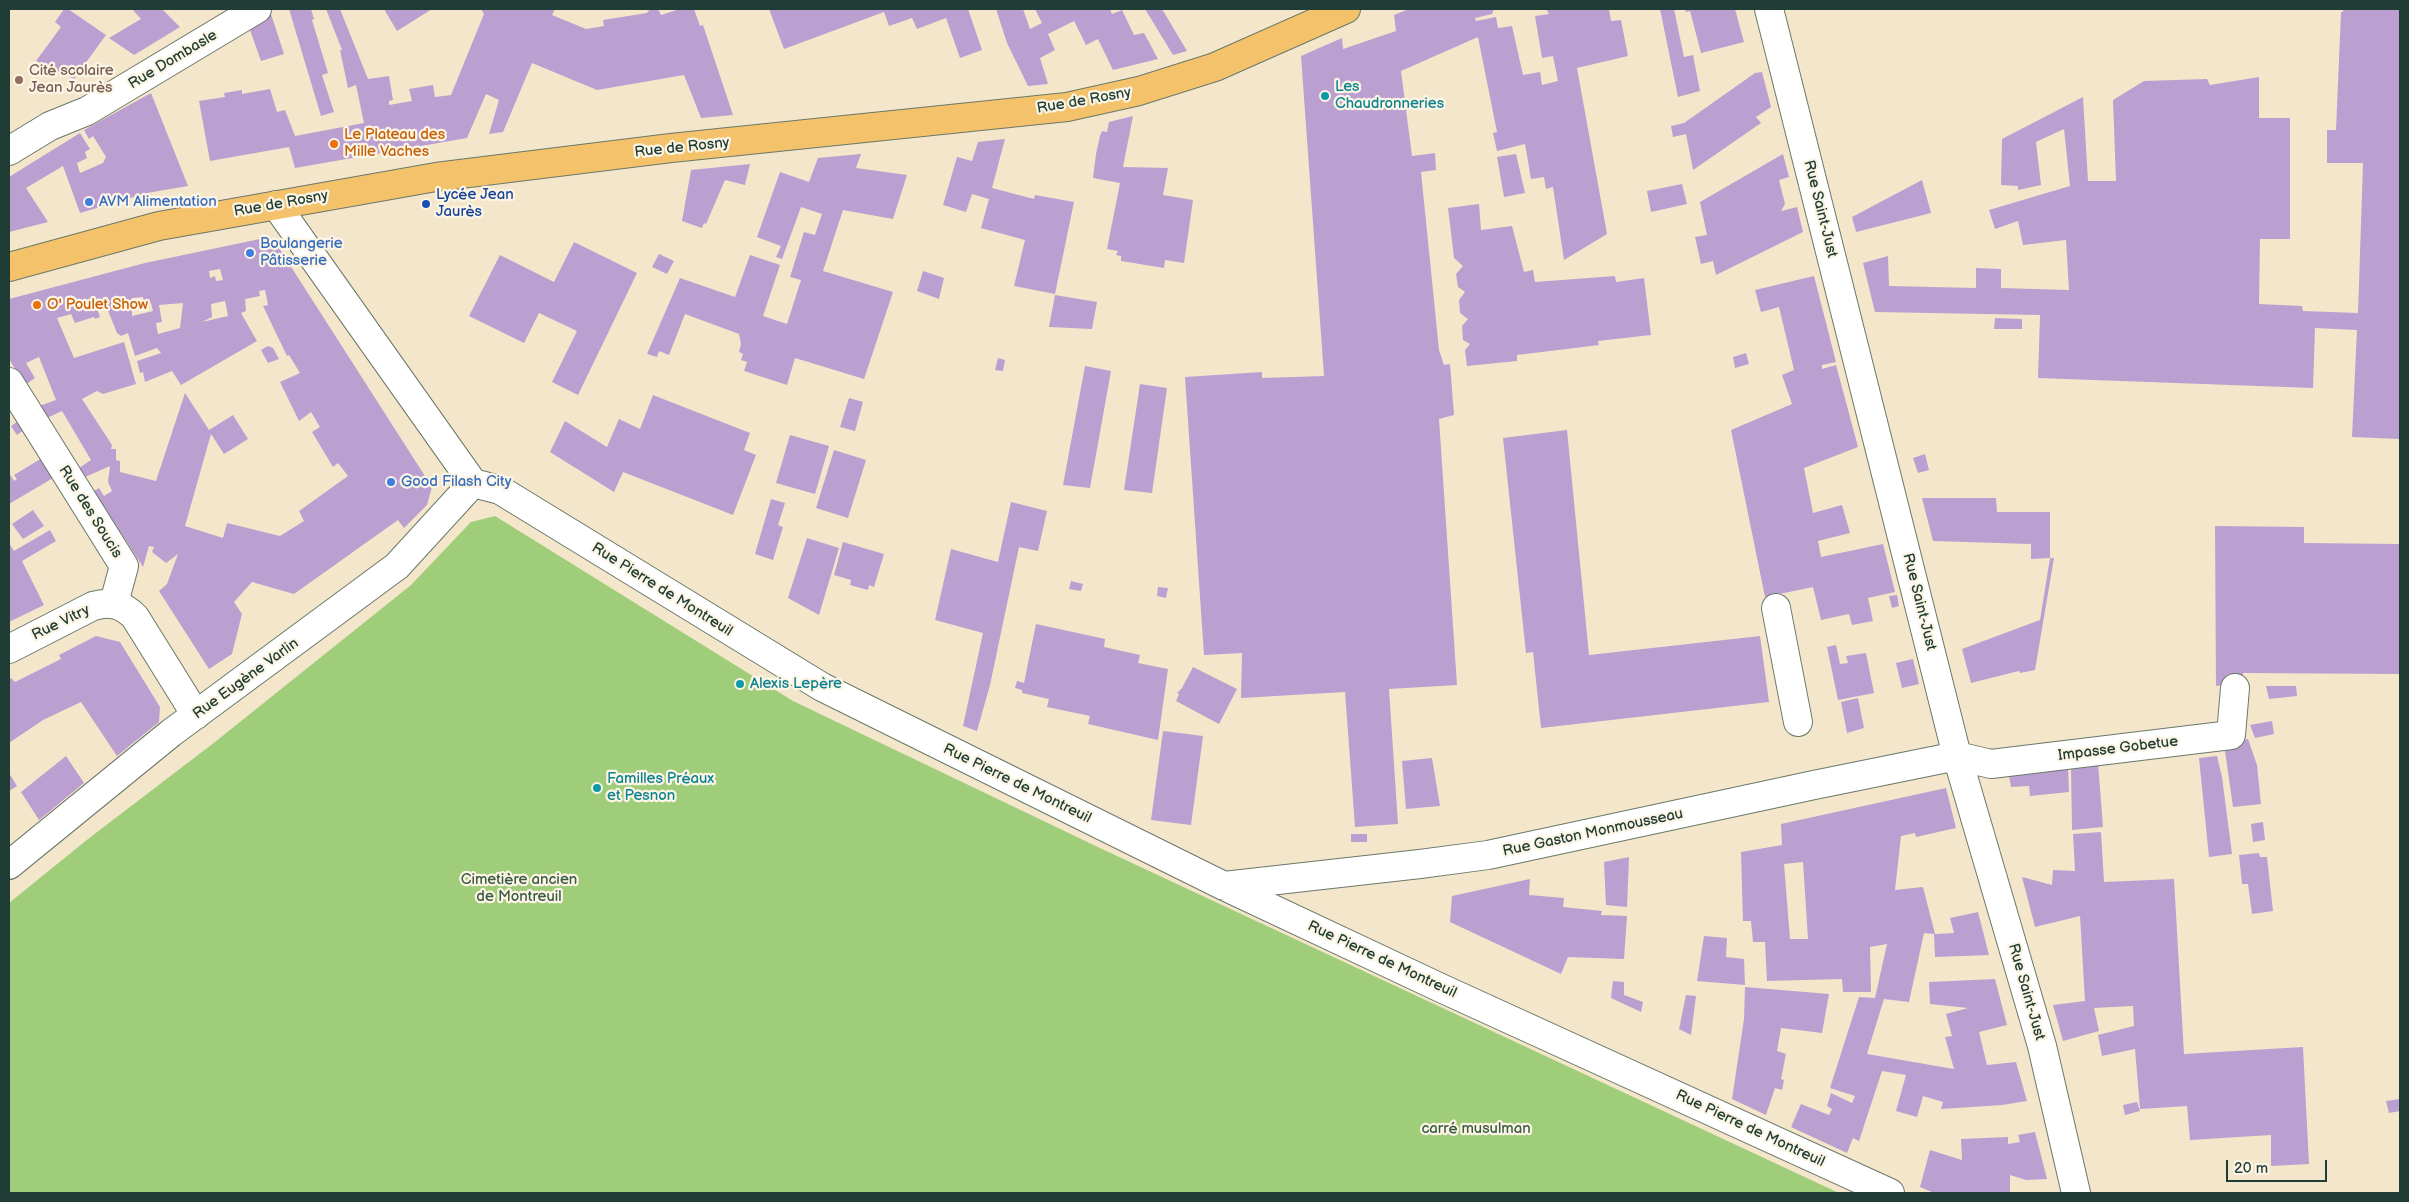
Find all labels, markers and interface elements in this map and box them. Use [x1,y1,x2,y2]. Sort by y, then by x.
street label: Rue Dombasle [125,26,221,94]
place label: Cité scolaire Jean Jaurès [29,62,114,97]
marker: Cité scolaire Jean Jaurès [13,74,25,86]
place label: Les Chaudronneries [1335,78,1444,113]
street label: Rue de Rosny [1035,84,1133,118]
marker: Les Chaudronneries [1319,90,1331,102]
place label: Le Plateau des Mille Vaches [344,126,445,161]
street label: Rue de Rosny [634,134,730,162]
marker: Le Plateau des Mille Vaches [328,138,340,150]
street label: Rue Saint-Just [1799,158,1841,260]
place label: Lycée Jean Jaurès [436,186,514,221]
street label: Rue de Rosny [232,187,330,221]
place label: AVM Alimentation [99,193,217,211]
marker: AVM Alimentation [83,196,95,208]
marker: Lycée Jean Jaurès [420,198,432,210]
place label: Boulangerie Pâtisserie [260,235,343,270]
marker: Boulangerie Pâtisserie [244,247,256,259]
place label: O' Poulet Show [47,296,148,314]
marker: O' Poulet Show [31,299,43,311]
street label: Rue des Soucis [54,462,126,562]
place label: Good Filash City [401,473,511,491]
marker: Good Filash City [385,476,397,488]
street label: Rue Pierre de Montreuil [588,539,736,641]
street label: Rue Saint-Just [1898,551,1940,653]
street label: Rue Vitry [29,601,93,645]
street label: Rue Eugène Varlin [190,635,302,723]
place label: Alexis Lepère [750,675,842,693]
marker: Alexis Lepère [734,678,746,690]
street label: Impasse Gobetue [2057,733,2179,765]
street label: Rue Pierre de Montreuil [940,740,1094,828]
place label: Familles Préaux et Pesnon [607,770,714,805]
marker: Familles Préaux et Pesnon [591,782,603,794]
street label: Rue Gaston Monmousseau [1501,805,1685,861]
park label: Cimetière ancien de Montreuil [461,871,577,906]
street label: Rue Pierre de Montreuil [1305,917,1459,1003]
street label: Rue Saint-Just [2004,942,2048,1042]
street label: Rue Pierre de Montreuil [1673,1086,1827,1172]
park label: carré musulman [1421,1120,1531,1138]
scale bar [2229,1150,2330,1182]
text: 20 m [2234,1159,2268,1178]

